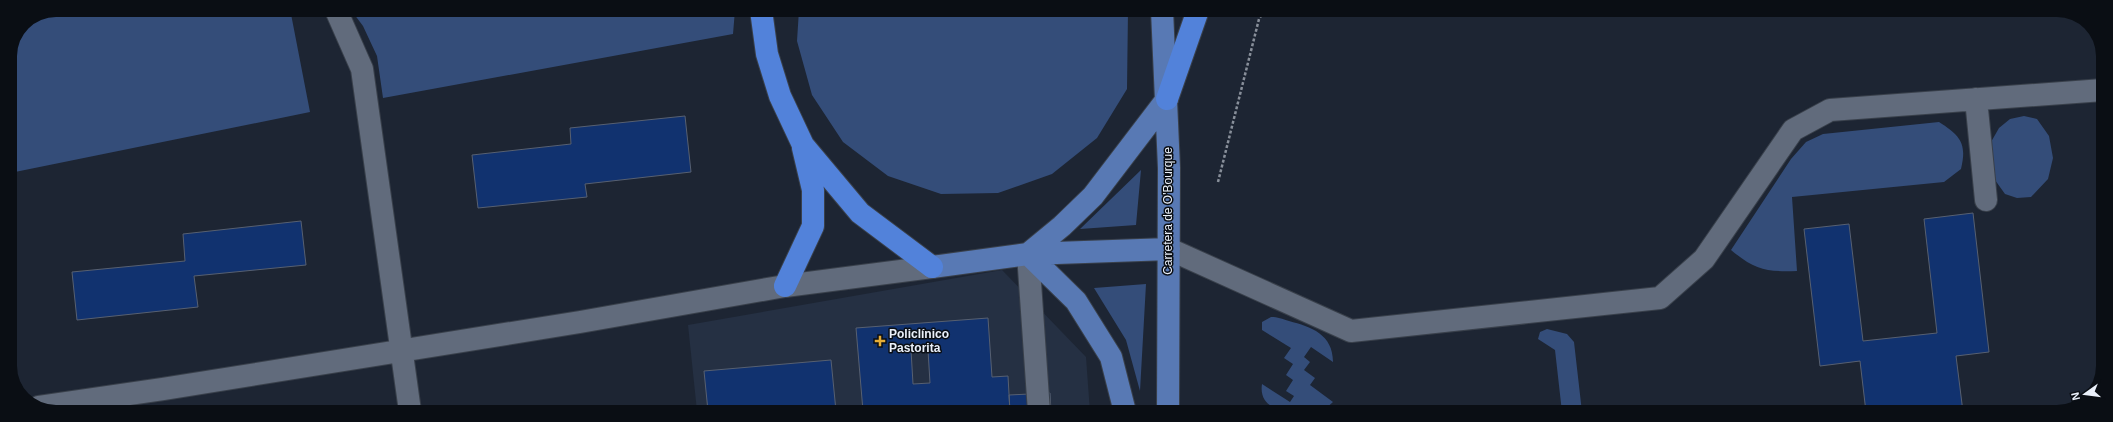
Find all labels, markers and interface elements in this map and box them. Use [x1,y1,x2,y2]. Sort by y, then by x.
street label: Carretera de O'Bourque [1161,147,1175,275]
place label: Policlínico Pastorita [889,327,949,355]
marker: Policlínico Pastorita [874,335,886,347]
north arrow [2065,374,2105,414]
text: N [2069,391,2082,402]

